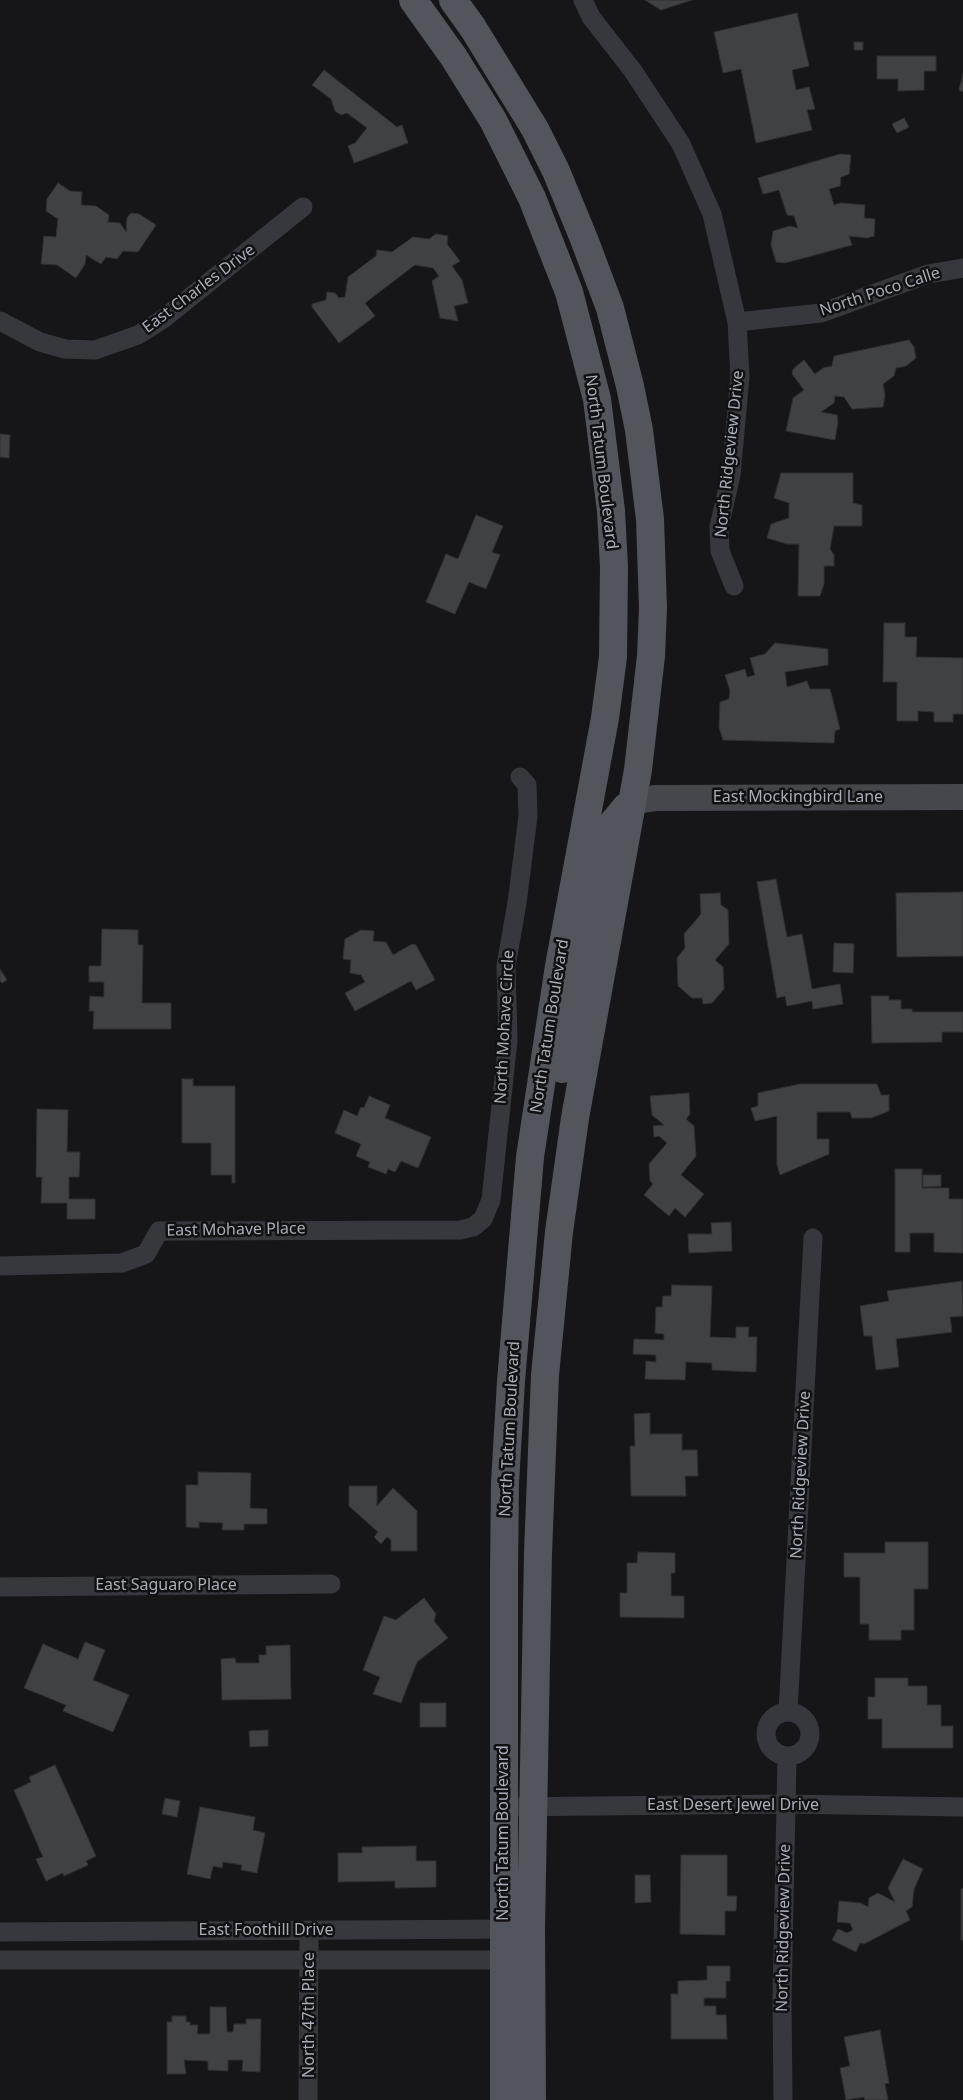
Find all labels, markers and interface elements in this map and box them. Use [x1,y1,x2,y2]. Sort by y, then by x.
street label: East Charles Drive [139,241,259,337]
street label: North Poco Calle [817,263,943,321]
street label: North Ridgeview Drive [712,369,748,539]
street label: North Tatum Boulevard [581,374,621,550]
street label: East Mockingbird Lane [713,787,883,807]
street label: North Tatum Boulevard [527,938,573,1114]
street label: North Mohave Circle [491,950,519,1104]
street label: East Mohave Place [166,1219,306,1241]
street label: North Tatum Boulevard [496,1341,524,1517]
street label: North Ridgeview Drive [787,1391,815,1559]
street label: East Saguaro Place [95,1575,237,1595]
street label: North Tatum Boulevard [493,1745,513,1921]
street label: East Desert Jewel Drive [647,1795,819,1815]
street label: North Ridgeview Drive [773,1844,795,2012]
street label: East Foothill Drive [199,1920,333,1940]
street label: North 47th Place [299,1952,319,2078]

